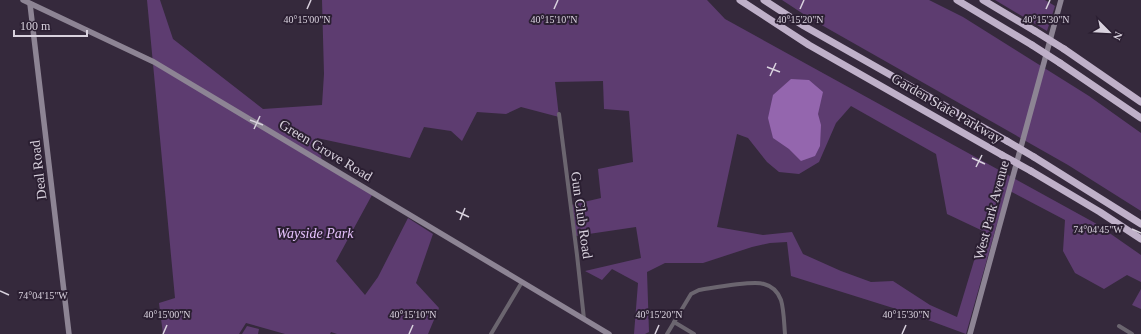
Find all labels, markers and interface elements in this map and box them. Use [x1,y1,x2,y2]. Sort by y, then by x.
scale bar [14,12,87,38]
north arrow [1089,12,1129,52]
text: 40°15'00"N [283,14,331,25]
text: 40°15'10"N [530,14,578,25]
text: 40°15'20"N [776,14,824,25]
text: 40°15'30"N [1022,14,1070,25]
text: 100 m [20,19,51,33]
text: N [1111,30,1125,42]
street label: Garden State Parkway [889,71,1005,146]
street label: Green Grove Road [277,117,375,184]
street label: Deal Road [27,140,50,200]
street label: West Park Avenue [971,159,1012,261]
street label: Gun Club Road [568,171,595,260]
text: 74°04'45"W [1073,224,1123,235]
park label: Wayside Park [277,226,354,241]
text: 74°04'15"W [18,290,68,301]
text: 40°15'00"N [143,309,191,320]
text: 40°15'10"N [389,309,437,320]
text: 40°15'20"N [635,309,683,320]
text: 40°15'30"N [882,309,930,320]

